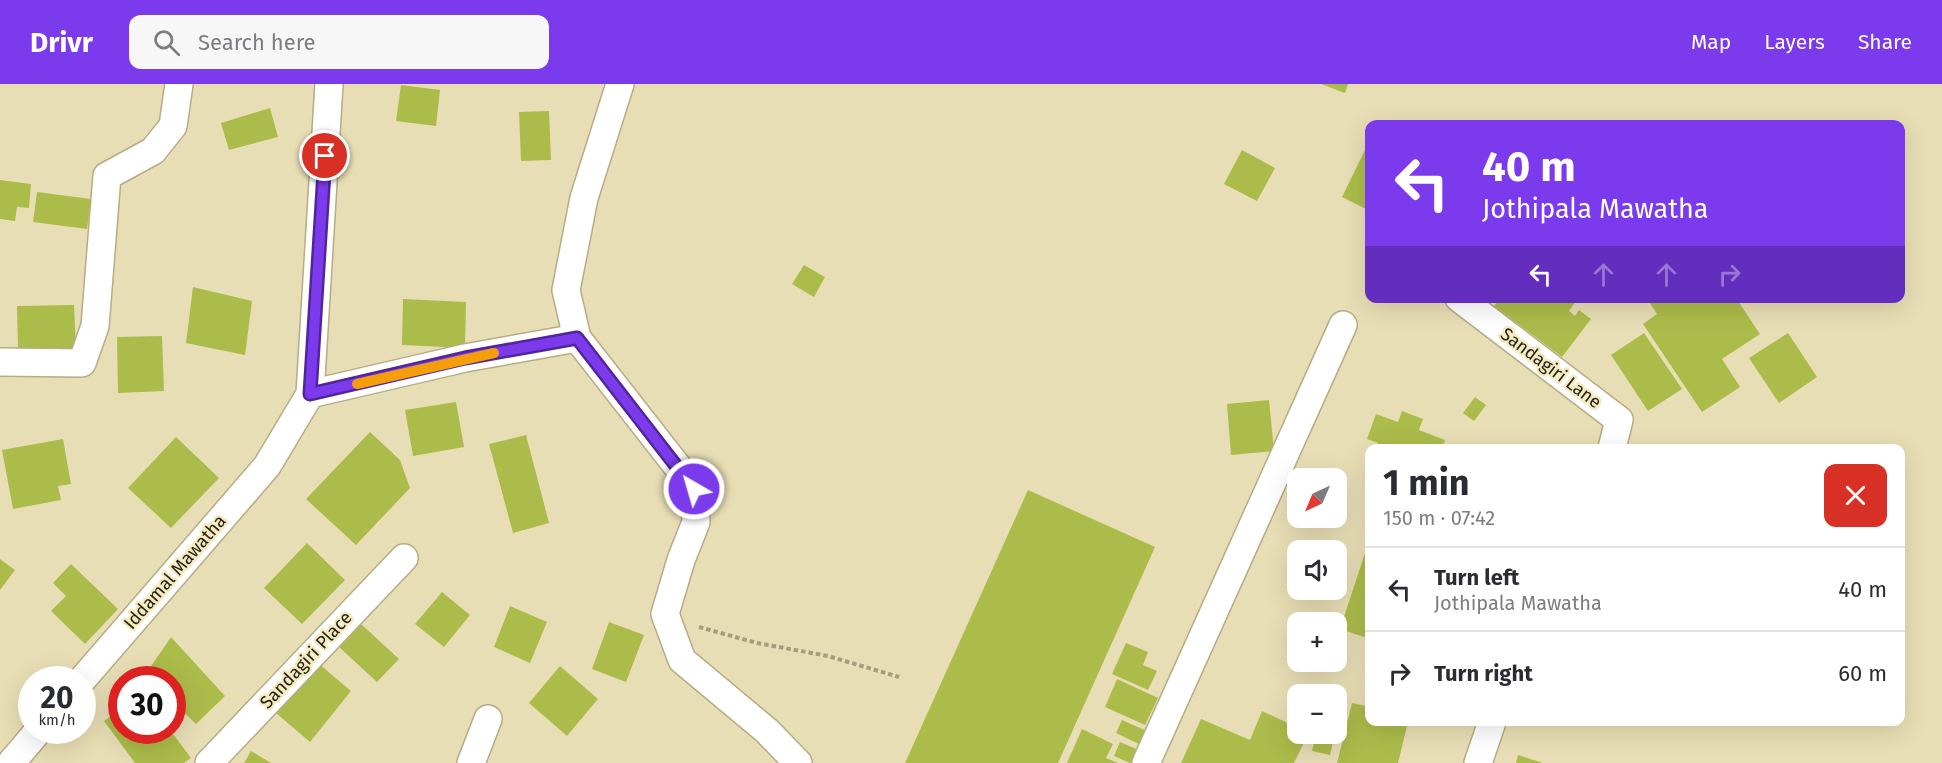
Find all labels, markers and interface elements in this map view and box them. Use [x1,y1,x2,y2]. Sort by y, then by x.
search box [129,15,549,69]
text: Drivr [30,26,93,59]
icon: search [150,26,183,59]
text: Search here [198,29,315,56]
text: Map [1691,29,1731,55]
text: Layers [1764,29,1825,55]
text: Share [1858,29,1912,55]
pin [299,130,350,181]
icon: arrive [308,139,341,172]
text: 40 m [1482,142,1576,192]
icon: left [1383,144,1461,222]
text: Jothipala Mawatha [1482,193,1709,225]
icon: left [1524,258,1557,291]
icon: ahead [1587,258,1620,291]
icon: ahead [1650,258,1683,291]
icon: right [1713,258,1746,291]
street label: Sandagiri Lane [1496,323,1606,413]
position arrow [662,457,726,521]
text: 1 min [1383,461,1470,505]
button: close [1824,464,1887,527]
north arrow [1287,468,1347,528]
map controls [1287,468,1347,744]
text: 150 m · 07:42 [1383,506,1495,530]
street label: Iddamal Mawatha [119,510,231,634]
button: sound [1287,540,1347,600]
text: Turn left [1434,564,1519,591]
icon: left [1383,573,1416,606]
text: 40 m [1838,576,1887,603]
text: Jothipala Mawatha [1434,591,1602,615]
street label: Sandagiri Place [255,607,357,713]
button: + [1287,612,1347,672]
icon: right [1383,657,1416,690]
text: Turn right [1434,660,1533,687]
text: 60 m [1838,660,1887,687]
speed limit sign: 30 [108,666,186,744]
text: 20 [40,680,74,716]
button: − [1287,684,1347,744]
text: km/h [38,711,76,729]

